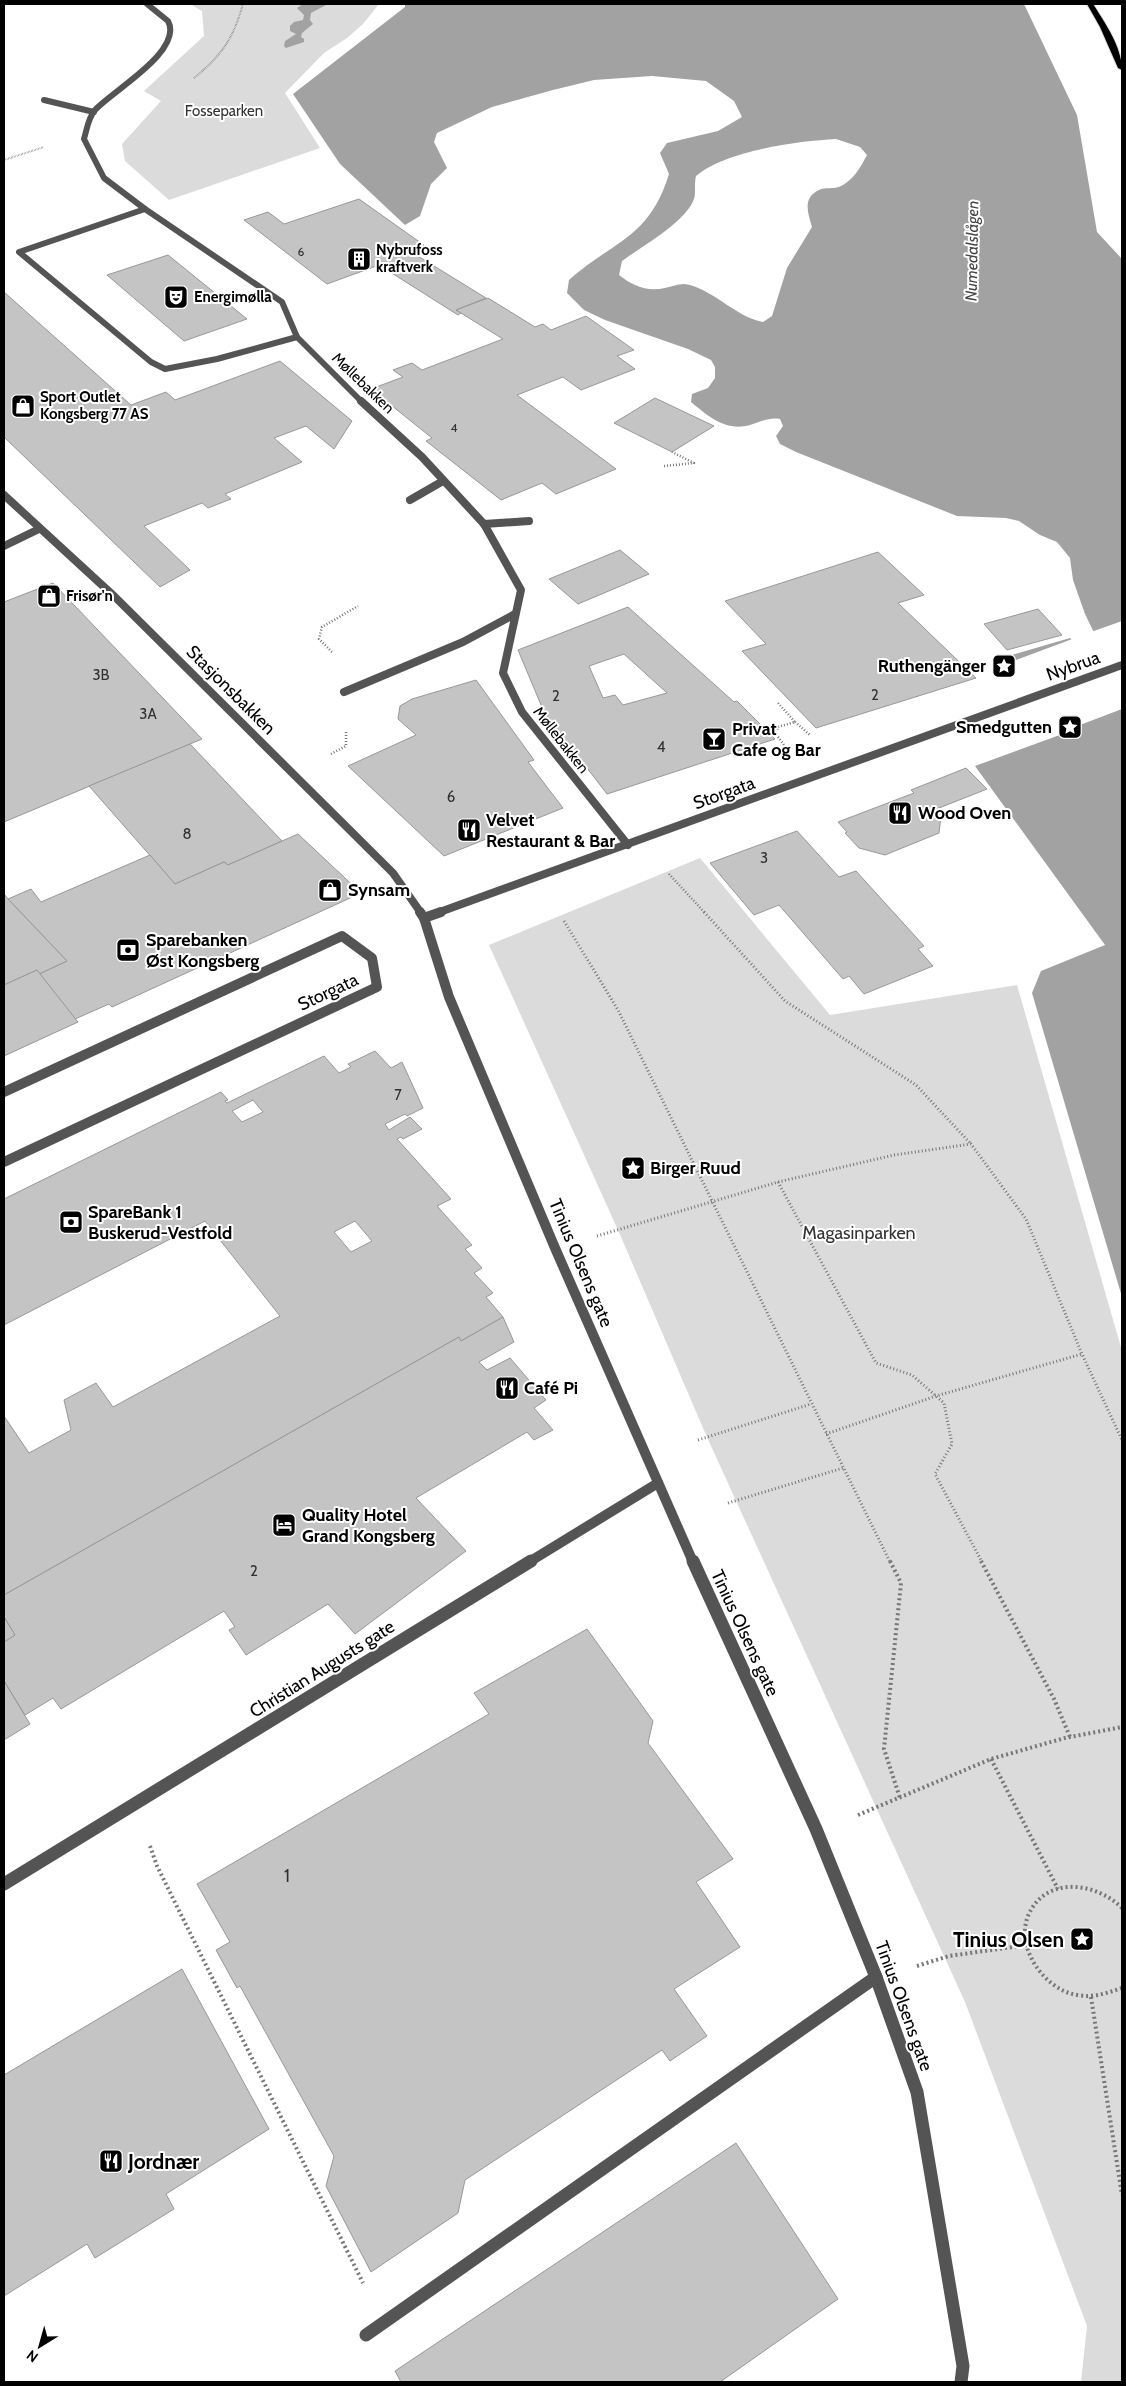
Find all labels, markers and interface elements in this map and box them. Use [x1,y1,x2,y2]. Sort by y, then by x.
park label: Fosseparken [185,102,263,120]
water label: Numedalslågen [962,201,982,301]
place label: Nybrufoss kraftverk [376,241,443,276]
house number: 6 [298,244,305,259]
building icon: Nybrufoss kraftverk [346,246,372,272]
theatre icon: Energimølla [163,284,189,310]
place label: Energimølla [194,288,272,306]
street label: Møllebakken [328,349,398,417]
place label: Sport Outlet Kongsberg 77 AS [40,388,149,423]
shop icon: Sport Outlet Kongsberg 77 AS [10,393,36,419]
house number: 4 [451,420,458,435]
shop icon: Frisør'n [36,583,62,609]
place label: Frisør'n [66,587,113,605]
street label: Stasjonsbakken [182,641,280,739]
street label: Nybrua [1043,646,1103,686]
place icon: Ruthengänger [991,653,1017,679]
place label: Ruthengänger [878,655,986,677]
house number: 3B [92,666,110,684]
house number: 2 [871,686,879,704]
house number: 2 [552,687,560,705]
street label: Møllebakken [529,703,593,777]
house number: 3A [139,705,157,723]
place icon: Smedgutten [1057,714,1083,740]
place label: Smedgutten [956,716,1052,738]
place label: Privat Cafe og Bar [732,718,821,761]
bar icon: Privat Cafe og Bar [701,726,727,752]
house number: 4 [657,738,666,756]
street label: Storgata [690,772,758,814]
house number: 6 [447,788,455,806]
restaurant icon: Wood Oven [887,800,913,826]
place label: Wood Oven [918,802,1011,824]
place label: Velvet Restaurant & Bar [486,809,615,852]
restaurant icon: Velvet Restaurant & Bar [456,817,482,843]
house number: 8 [182,825,192,843]
house number: 3 [760,849,768,867]
shop icon: Synsam [317,877,343,903]
place label: Synsam [348,879,410,901]
place label: Sparebanken Øst Kongsberg [146,929,259,972]
bank icon: Sparebanken Øst Kongsberg [115,937,141,963]
street label: Storgata [294,968,362,1015]
house number: 7 [394,1086,402,1104]
place icon: Birger Ruud [620,1155,646,1181]
place label: Birger Ruud [650,1157,741,1179]
street label: Tinius Olsens gate [544,1196,618,1330]
place label: SpareBank 1 Buskerud-Vestfold [88,1201,232,1244]
bank icon: SpareBank 1 Buskerud-Vestfold [58,1209,84,1235]
park label: Magasinparken [802,1222,916,1244]
restaurant icon: Café Pi [494,1375,520,1401]
place label: Café Pi [524,1377,578,1399]
place label: Quality Hotel Grand Kongsberg [302,1504,435,1547]
hotel icon: Quality Hotel Grand Kongsberg [271,1512,297,1538]
house number: 2 [250,1562,258,1580]
street label: Tinius Olsens gate [706,1566,784,1700]
street label: Christian Augusts gate [245,1615,399,1723]
house number: 1 [284,1865,290,1887]
place icon: Tinius Olsen [1069,1926,1095,1952]
place label: Tinius Olsen [953,1927,1064,1952]
street label: Tinius Olsens gate [870,1938,938,2074]
restaurant icon: Jordnær [98,2148,124,2174]
place label: Jordnær [127,2149,199,2174]
north arrow [15,2321,65,2371]
text: N [23,2346,42,2367]

